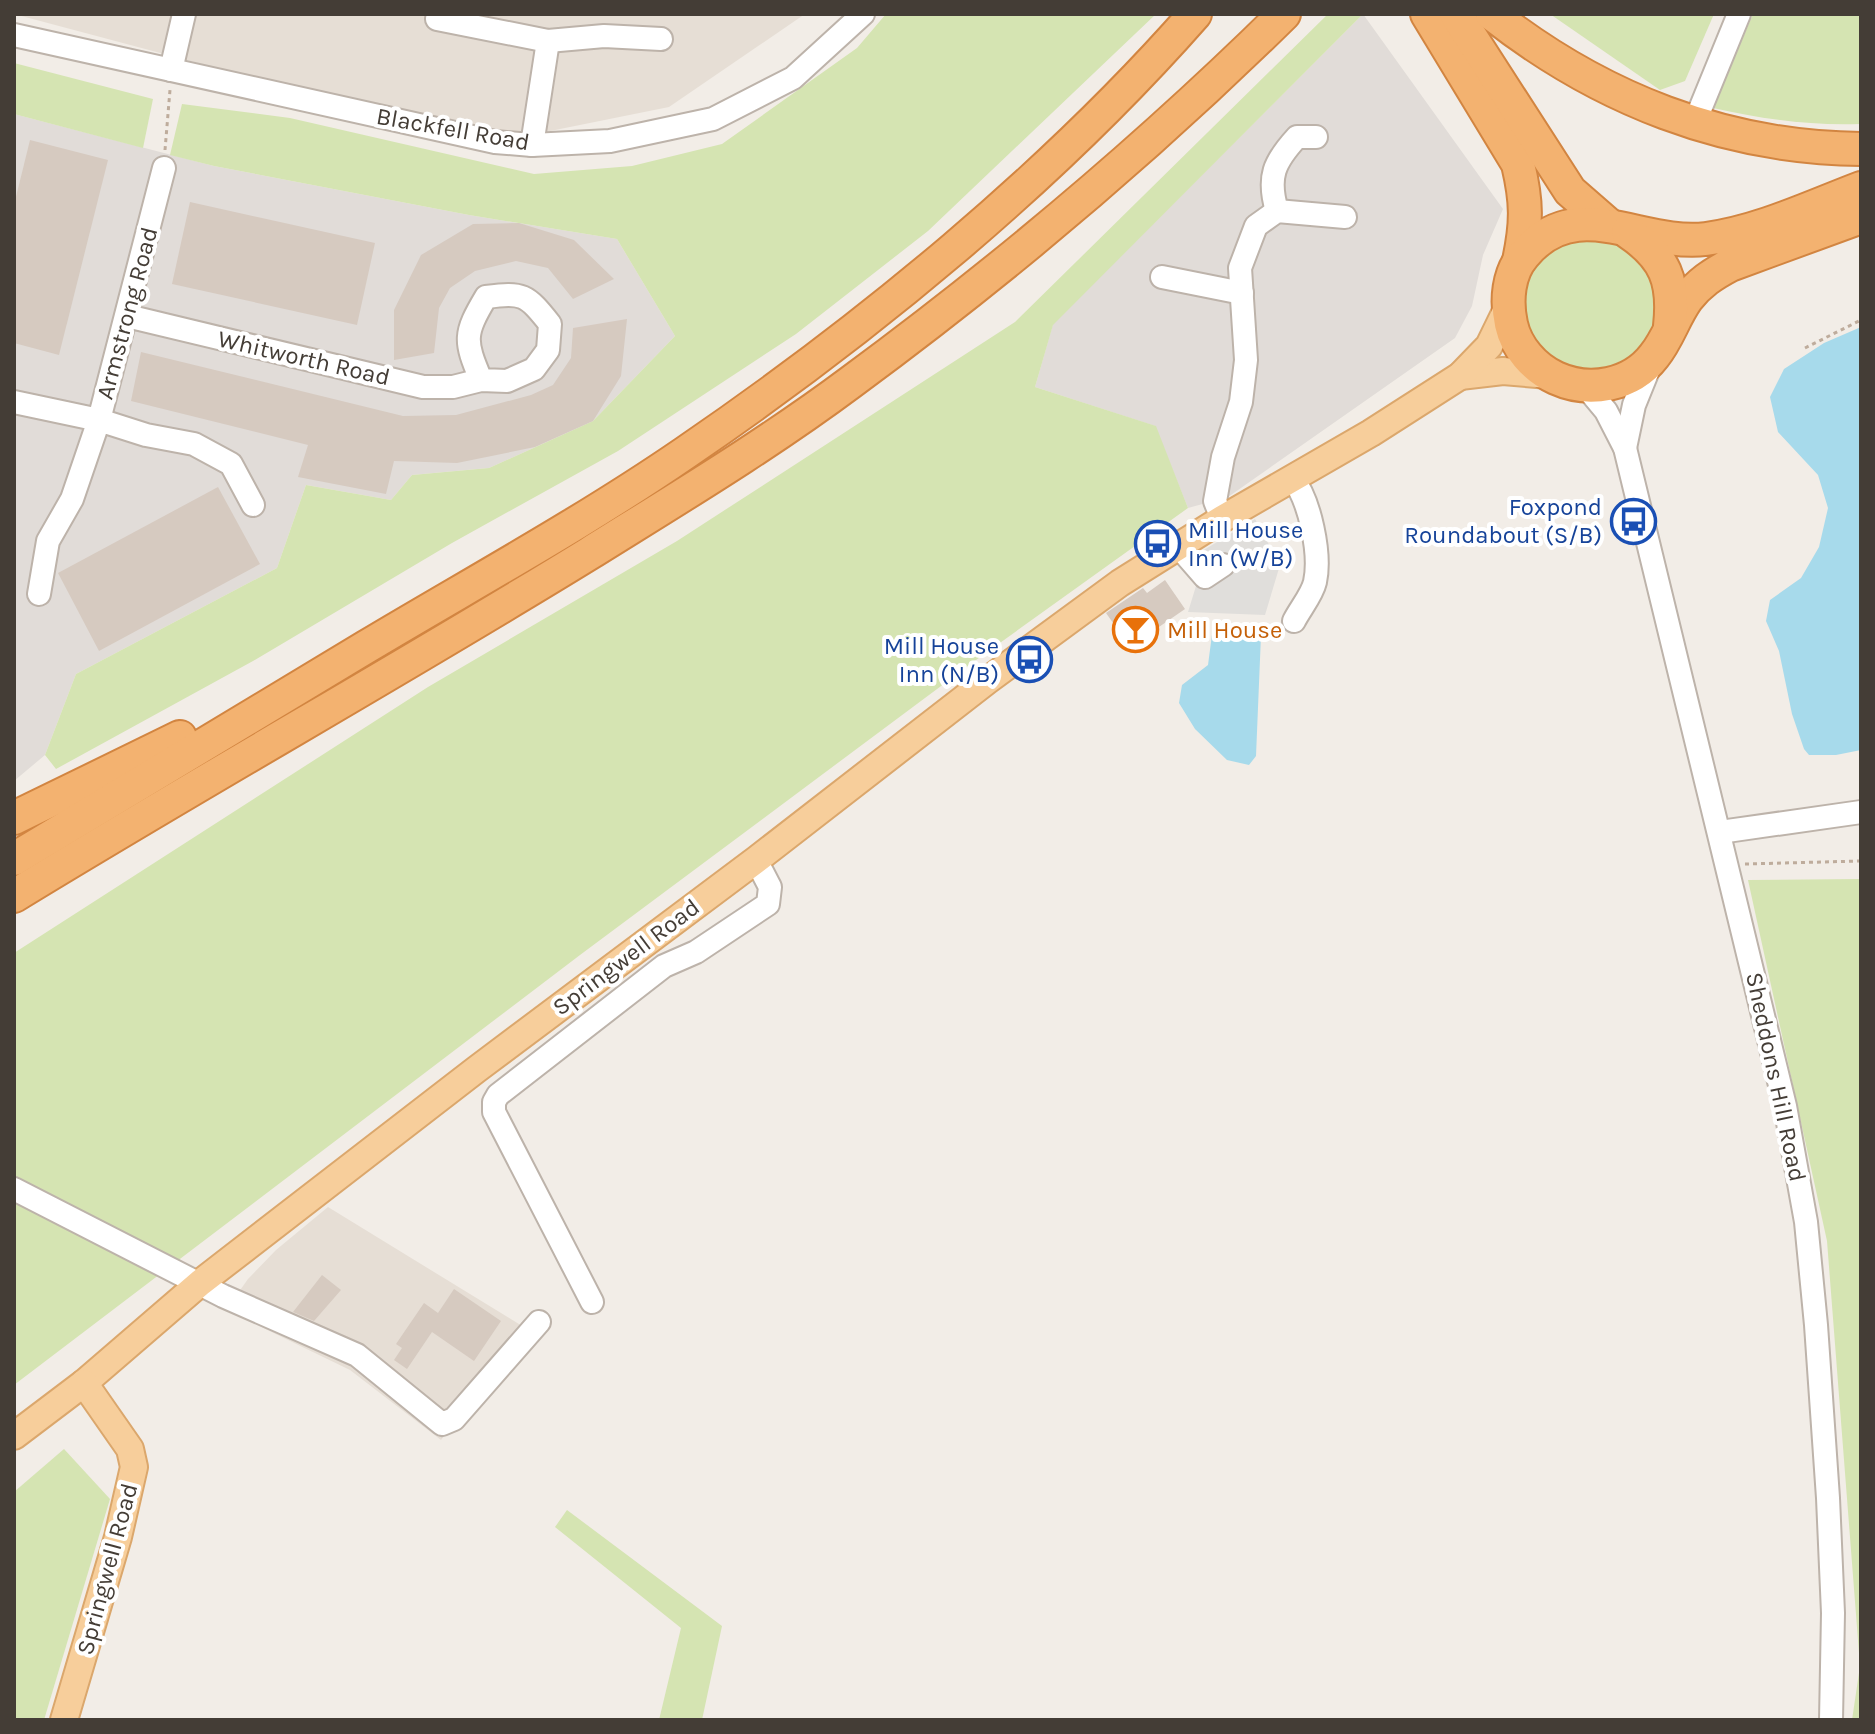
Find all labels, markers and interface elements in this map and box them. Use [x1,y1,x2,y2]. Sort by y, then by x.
street label: Blackfell Road [374,102,532,156]
street label: Armstrong Road [91,224,163,402]
street label: Whitworth Road [215,325,393,391]
place label: Foxpond Roundabout (S/B) [1404,493,1602,549]
bus stop icon: Foxpond Roundabout (S/B) [1609,497,1657,545]
place label: Mill House Inn (W/B) [1188,516,1303,572]
bus stop icon: Mill House Inn (W/B) [1133,520,1181,568]
bar icon: Mill House [1112,606,1160,654]
place label: Mill House [1167,616,1282,644]
place label: Mill House Inn (N/B) [884,632,999,688]
bus stop icon: Mill House Inn (N/B) [1006,636,1054,684]
street label: Springwell Road [547,893,705,1021]
street label: Sheddons Hill Road [1740,970,1812,1184]
street label: Springwell Road [71,1480,143,1658]

